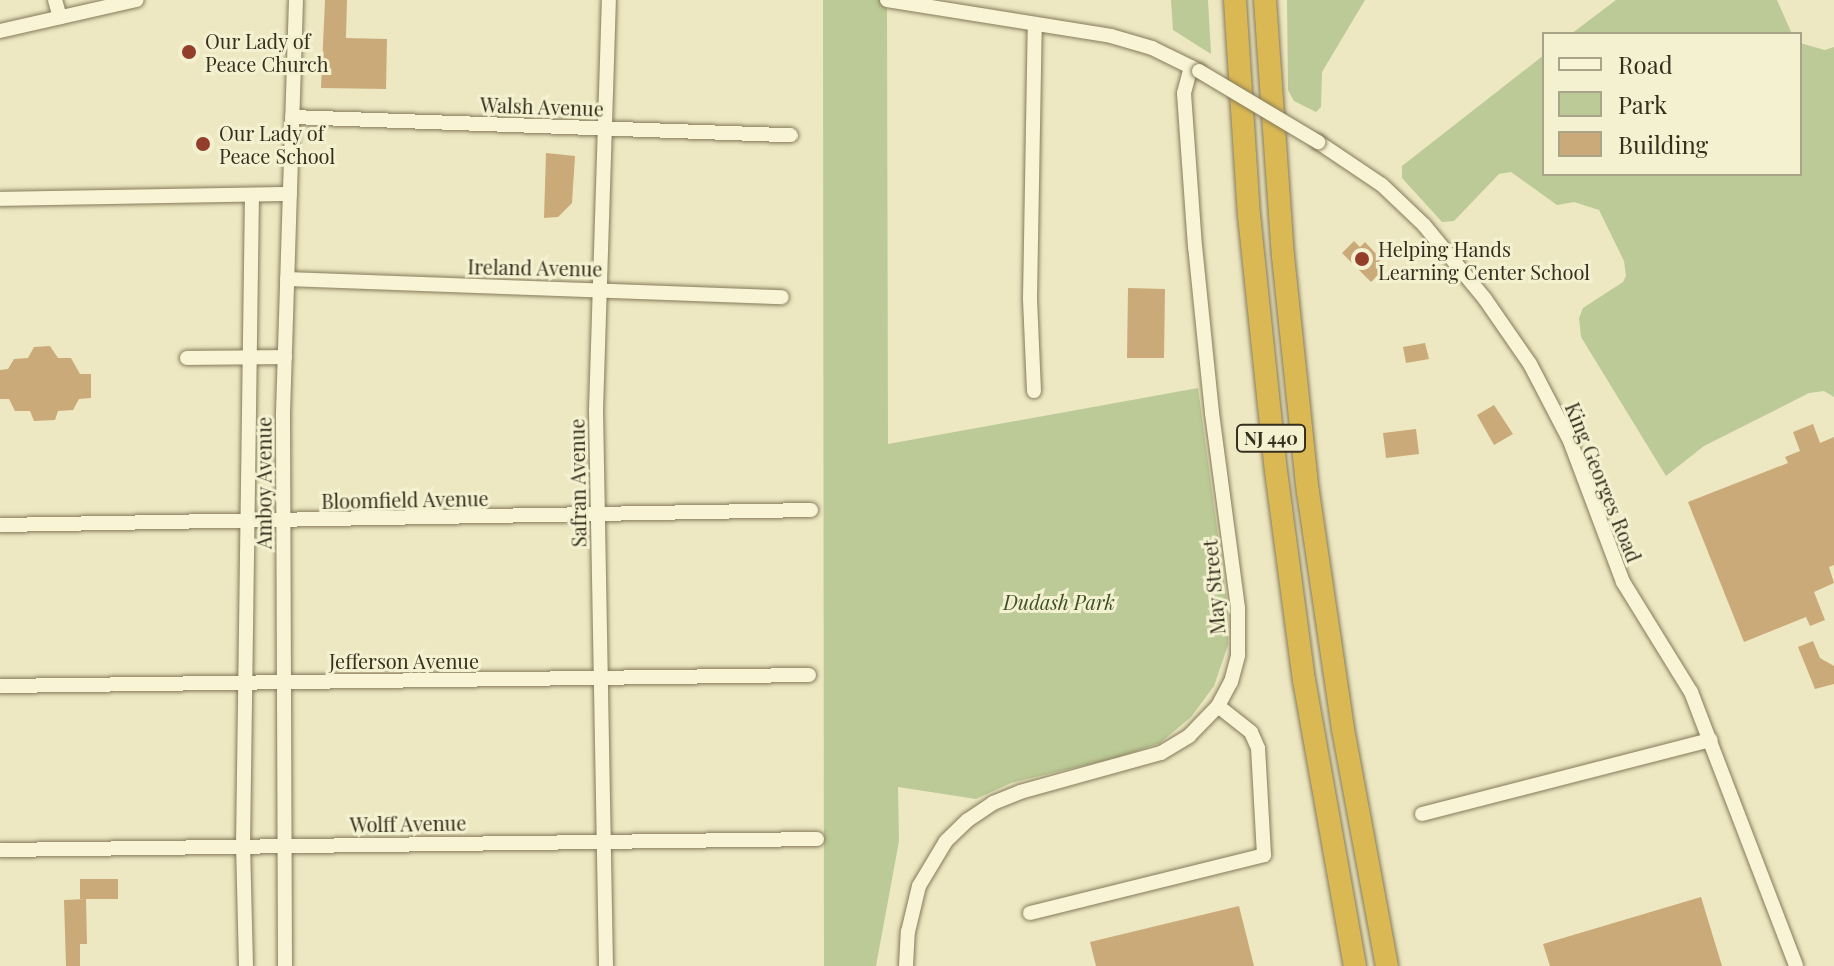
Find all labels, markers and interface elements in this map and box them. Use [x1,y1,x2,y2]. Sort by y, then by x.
place label: Our Lady of Peace Church [205,28,328,75]
legend [1542,32,1802,176]
marker: Our Lady of Peace Church [180,43,198,61]
text: Road [1618,48,1673,80]
text: Park [1618,88,1667,120]
street label: Walsh Avenue [479,92,605,120]
place label: Our Lady of Peace School [219,120,335,167]
text: Building [1618,128,1708,160]
marker: Our Lady of Peace School [194,135,212,153]
place label: Helping Hands Learning Center School [1378,236,1590,283]
marker: Helping Hands Learning Center School [1353,250,1371,268]
street label: Ireland Avenue [467,254,603,280]
street label: King Georges Road [1561,399,1647,565]
street label: Amboy Avenue [251,416,275,550]
street label: Safran Avenue [564,418,590,548]
road number: NJ 440 [1235,424,1307,452]
street label: Bloomfield Avenue [321,486,489,512]
street label: May Street [1197,538,1229,636]
park label: Dudash Park [1003,589,1115,613]
street label: Jefferson Avenue [329,648,479,672]
street label: Wolff Avenue [349,810,467,836]

